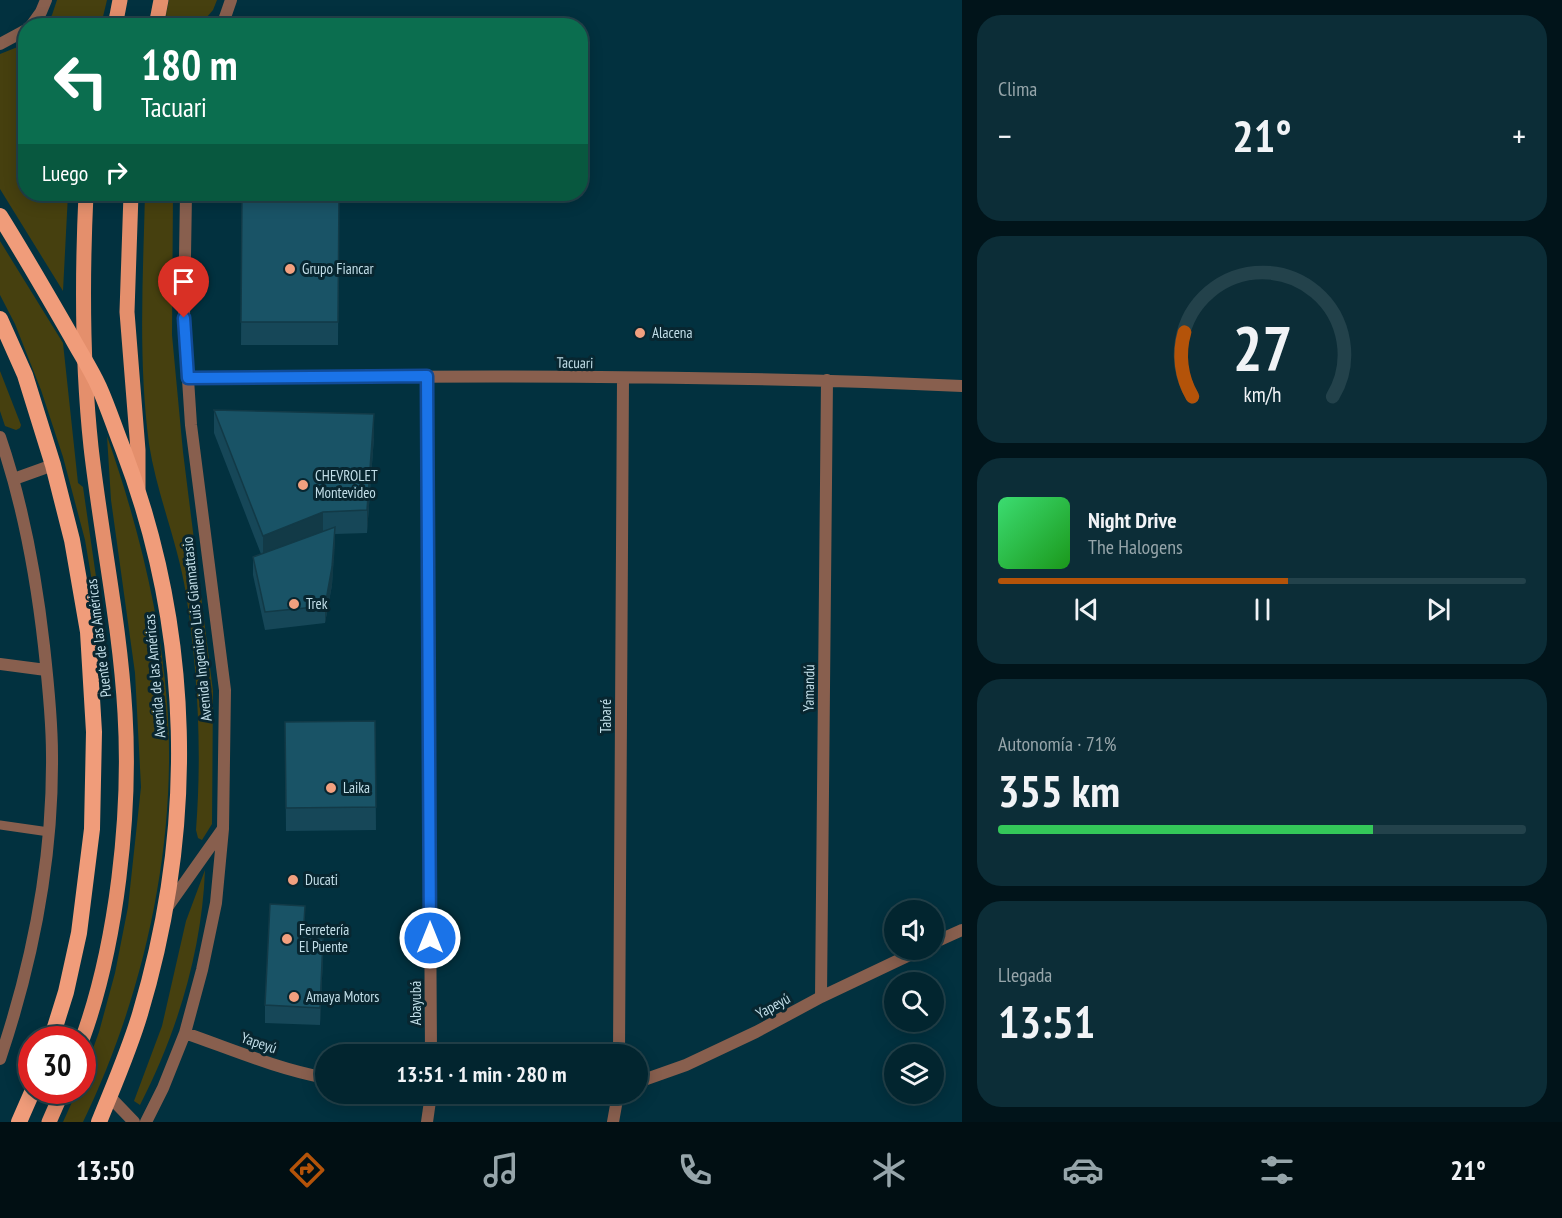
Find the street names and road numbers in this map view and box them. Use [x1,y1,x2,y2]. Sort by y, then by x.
street label: Tacuari [557,353,593,372]
street label: Avenida Ingeniero Luis Giannattasio [177,536,216,722]
street label: Puente de las Américas [82,578,115,698]
street label: Avenida de las Américas [140,613,169,739]
street label: Yamandú [799,664,818,712]
street label: Tabaré [596,699,615,733]
street label: Abayubá [406,981,425,1025]
street label: Yapeyú [752,988,793,1023]
street label: Yapeyú [239,1028,280,1057]

